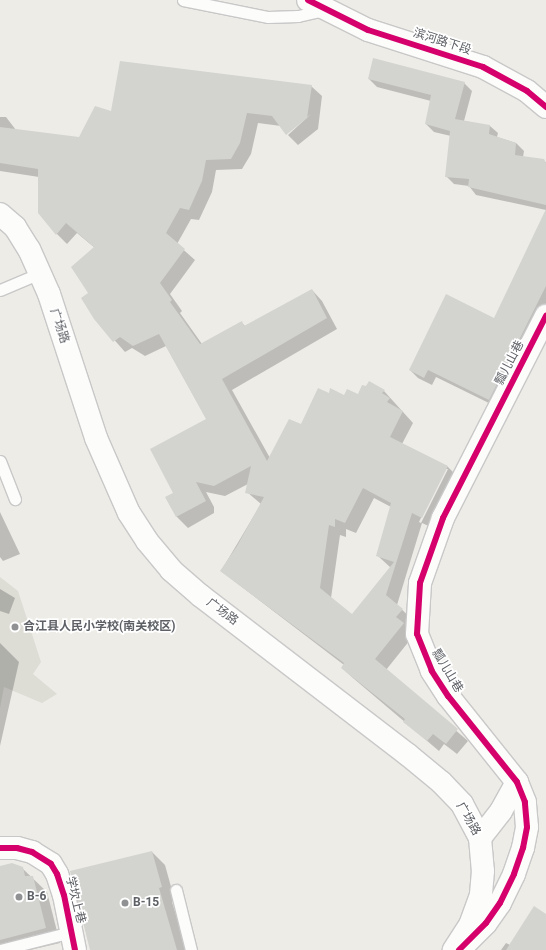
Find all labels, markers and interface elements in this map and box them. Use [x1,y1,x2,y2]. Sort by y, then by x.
street label: 滨河路下段 [411,26,473,58]
street label: 广场路 [47,307,71,345]
street label: 瓢儿山巷 [493,338,527,388]
street label: 广场路 [203,595,241,629]
place label: 合江县人民小学校(南关校区) [23,620,175,634]
marker: 合江县人民小学校(南关校区) [10,622,20,632]
street label: 瓢儿山巷 [428,647,466,695]
street label: 广场路 [453,800,483,838]
street label: 学坎上巷 [62,875,88,925]
place label: B-6 [27,890,46,904]
marker: B-6 [14,892,24,902]
place label: B-15 [133,896,159,910]
marker: B-15 [120,898,130,908]

